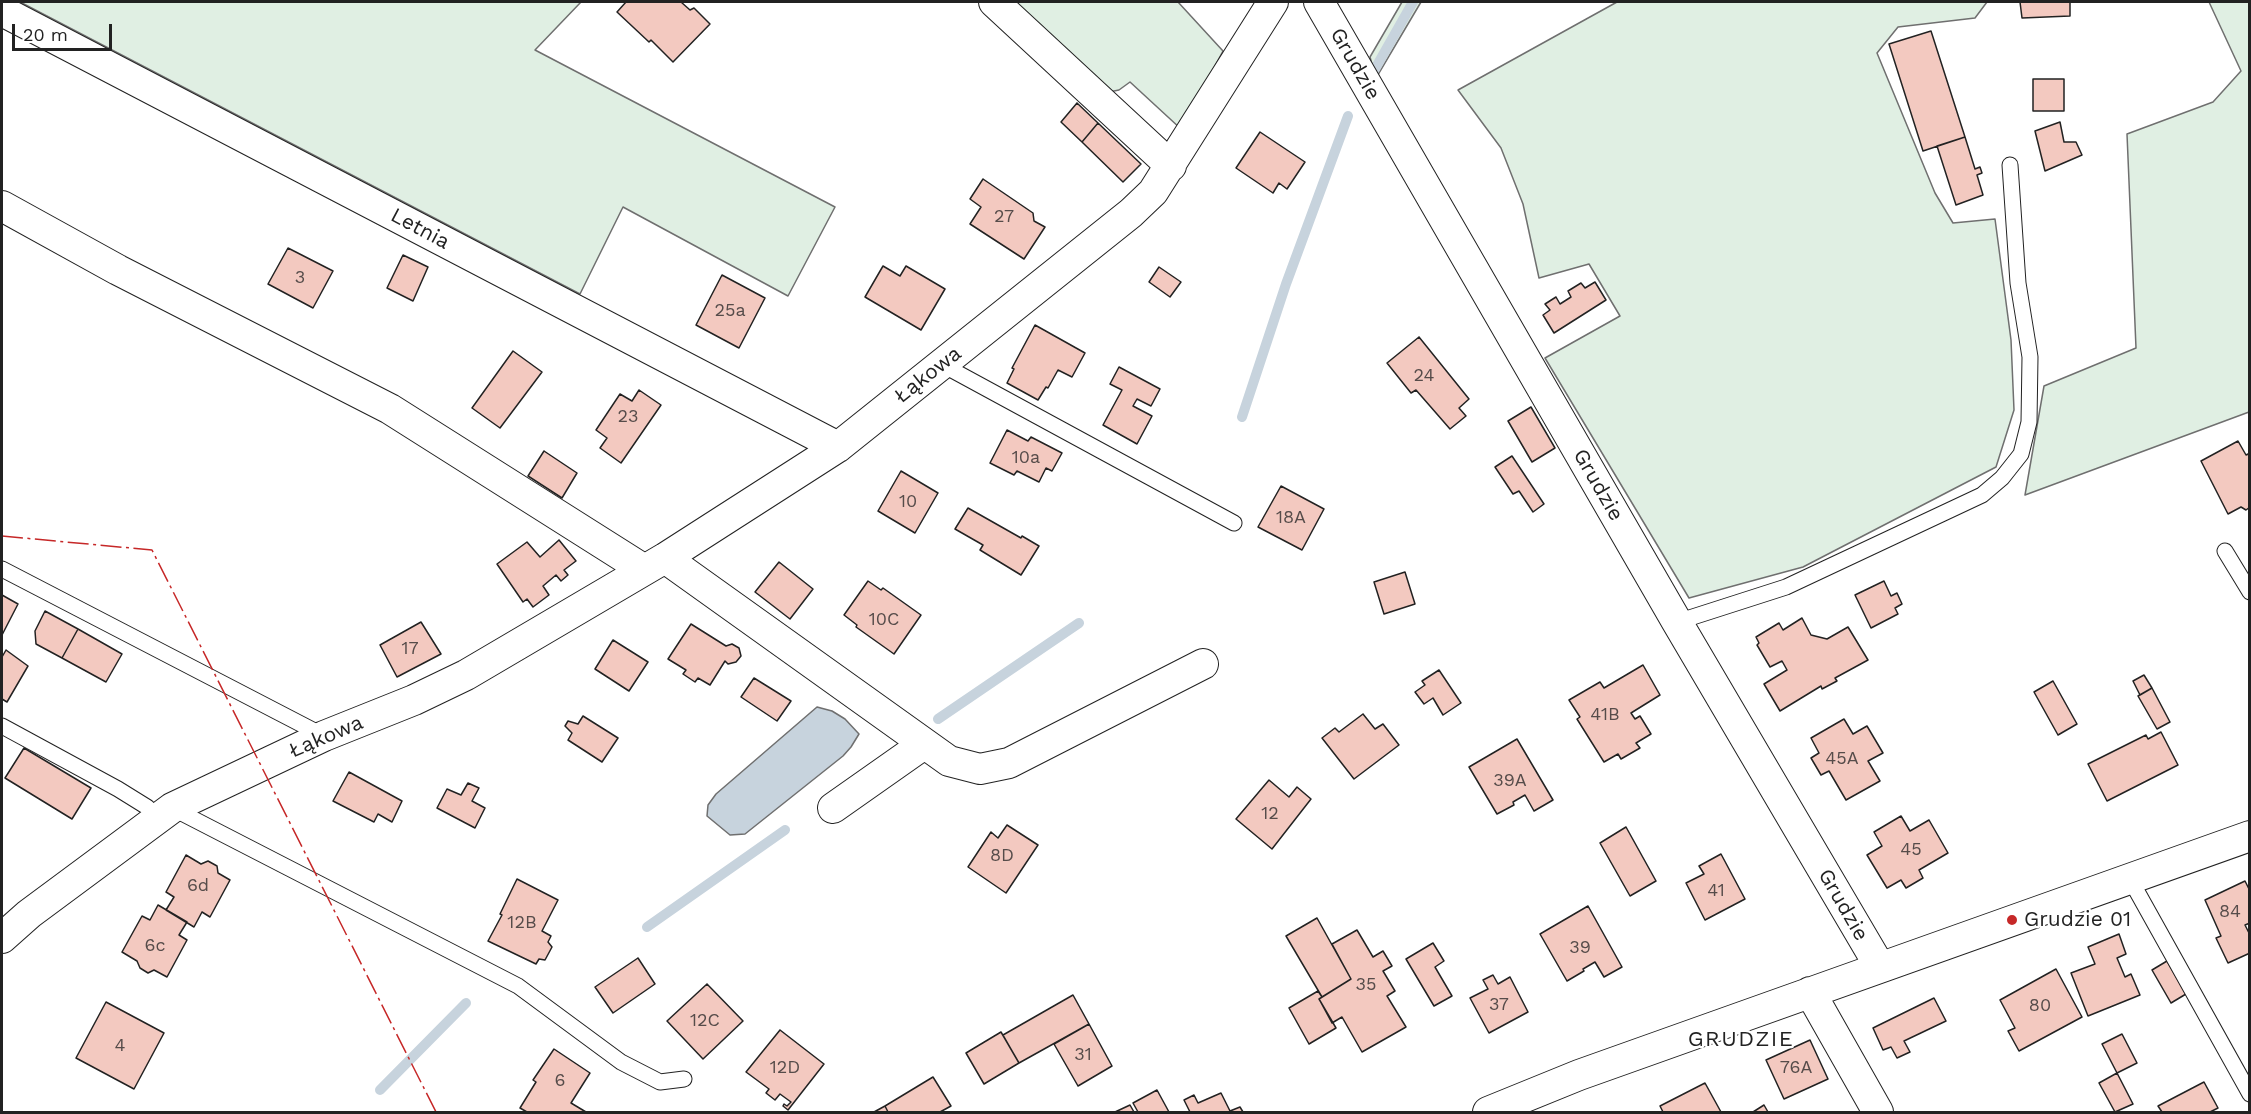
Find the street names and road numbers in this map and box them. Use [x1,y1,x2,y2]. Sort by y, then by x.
street label: Grudzie [1324,24,1386,104]
street label: Letnia [386,203,454,255]
street label: Łąkowa [889,341,967,409]
street label: Grudzie [1567,445,1629,525]
street label: Łąkowa [285,710,367,764]
street label: Grudzie [1812,865,1874,945]

